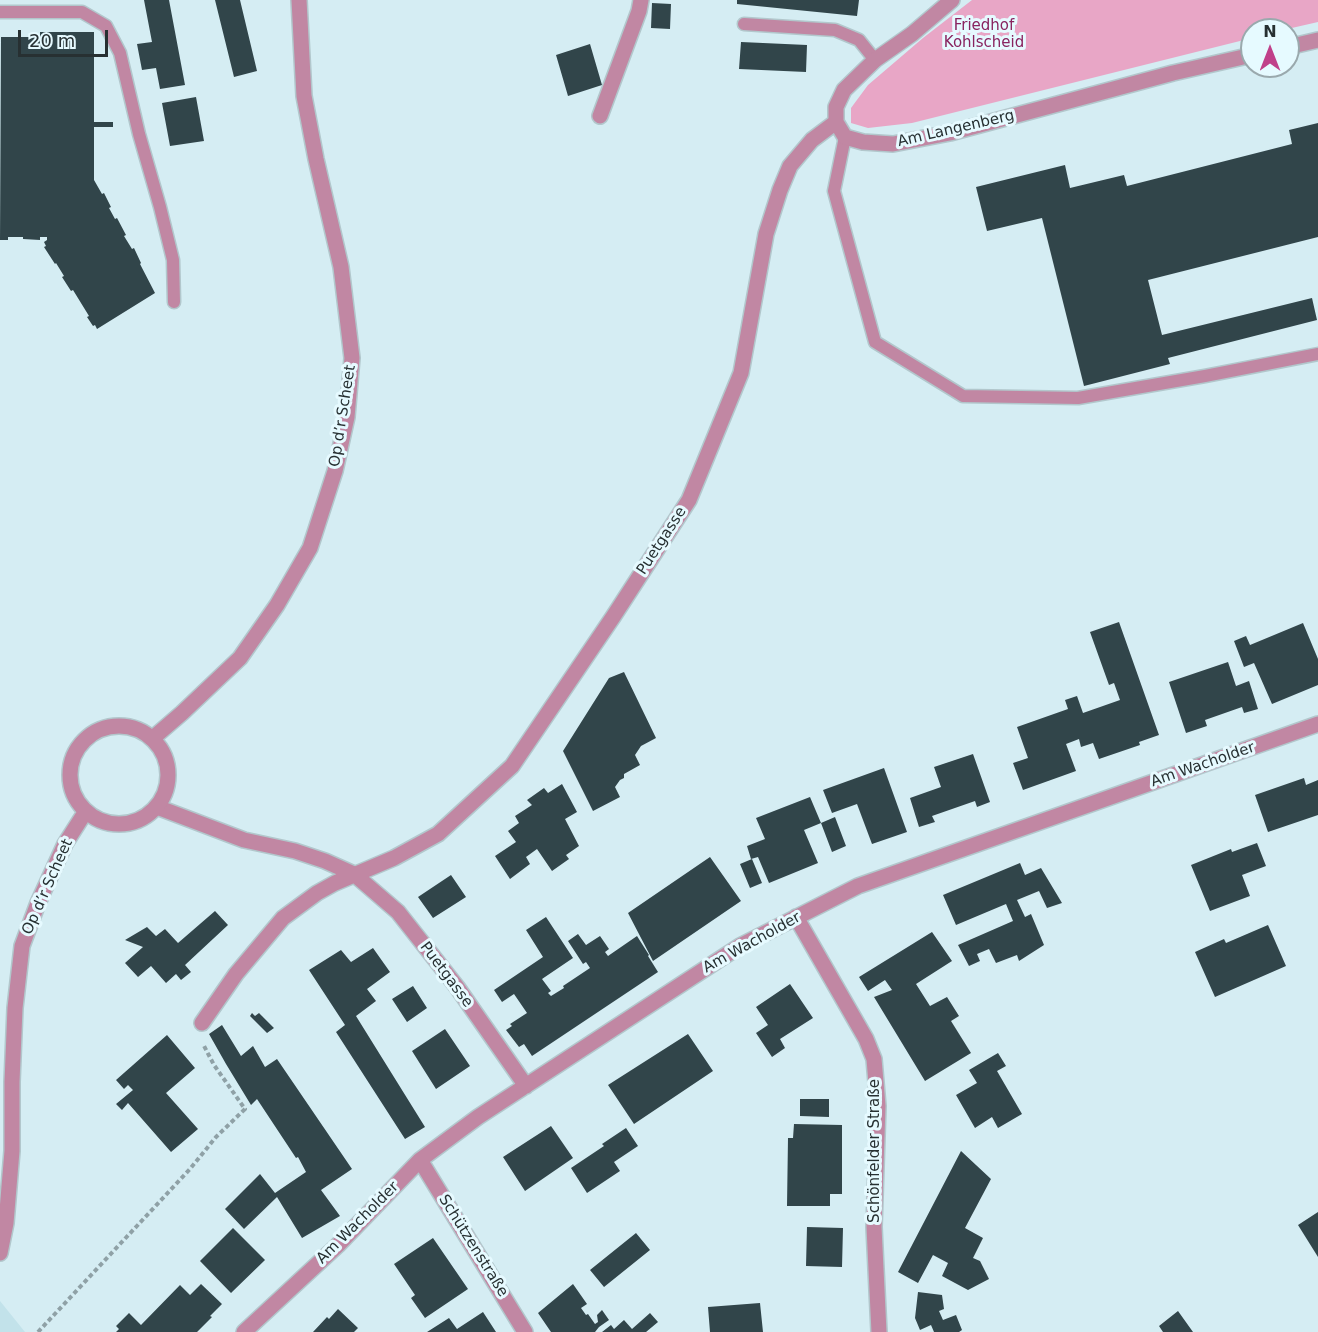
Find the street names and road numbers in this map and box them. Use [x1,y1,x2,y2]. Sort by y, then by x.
street label: Am Langenberg [896,107,1016,151]
street label: Op d’r Scheet [326,364,360,468]
street label: Puetgasse [633,504,691,578]
street label: Am Wacholder [1149,739,1257,791]
street label: Op d’r Scheet [19,836,77,938]
street label: Am Wacholder [700,909,804,977]
street label: Puetgasse [416,939,476,1011]
street label: Schönfelder Straße [866,1079,884,1223]
street label: Am Wacholder [313,1178,403,1268]
street label: Schützenstraße [434,1192,512,1300]

